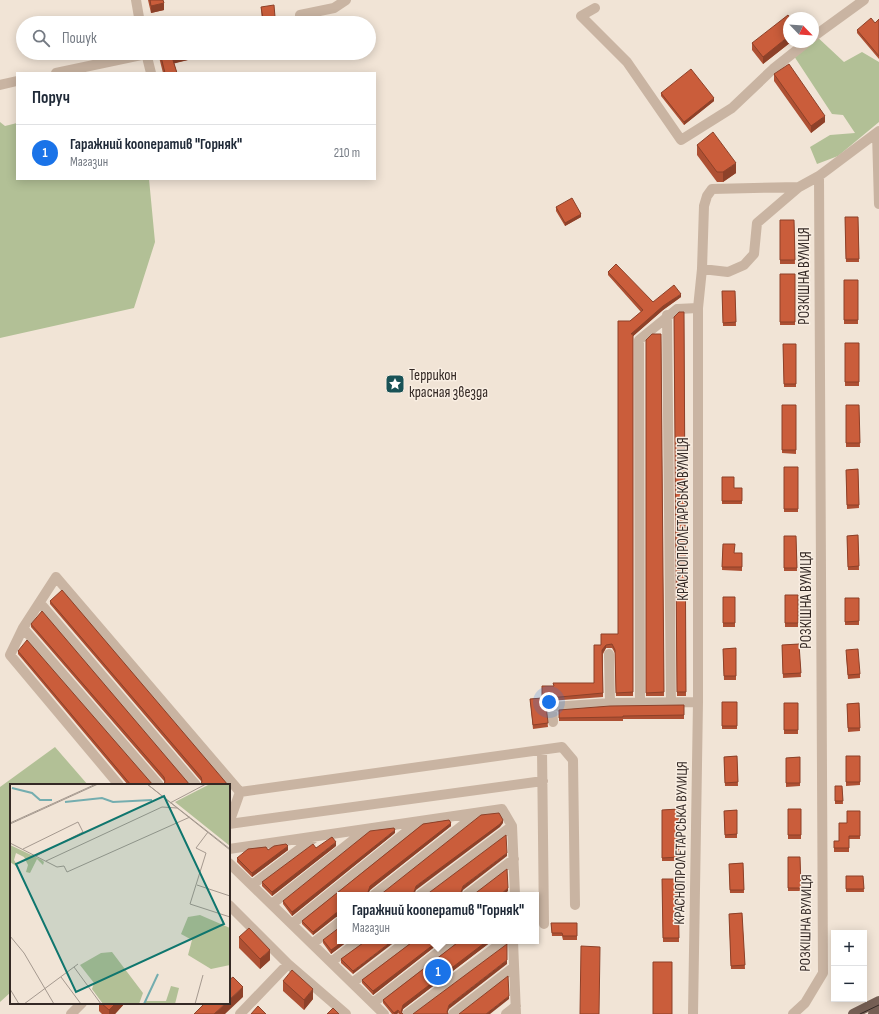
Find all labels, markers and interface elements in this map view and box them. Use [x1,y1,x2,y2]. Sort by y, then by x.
north arrow [783,12,819,48]
search box [16,16,376,60]
icon: search [30,27,52,49]
text: Пошук [62,29,97,48]
text: Поруч [32,88,70,108]
text: Гаражний кооператив "Горняк" [70,135,242,154]
text: 1 [42,145,48,161]
text: 210 m [334,145,360,161]
text: Магазин [70,154,108,170]
street label: РОЗКІШНА ВУЛИЦЯ [795,227,814,325]
place label: Террикон красная звезда [409,366,488,402]
place icon: Террикон красная звезда [384,373,406,395]
street label: КРАСНОПРОЛЕТАРСЬКА ВУЛИЦЯ [674,437,693,601]
street label: РОЗКІШНА ВУЛИЦЯ [797,551,816,649]
your location [539,692,559,712]
street label: КРАСНОПРОЛЕТАРСЬКА ВУЛИЦЯ [670,761,692,925]
inset map [10,784,230,1004]
street label: РОЗКІШНА ВУЛИЦЯ [796,874,816,972]
popup [337,892,539,944]
text: Гаражний кооператив "Горняк" [352,901,524,920]
text: Магазин [352,920,390,936]
map controls [831,930,867,1002]
button: + [831,930,867,966]
pin: 1 [425,957,451,987]
button: − [831,966,867,1002]

